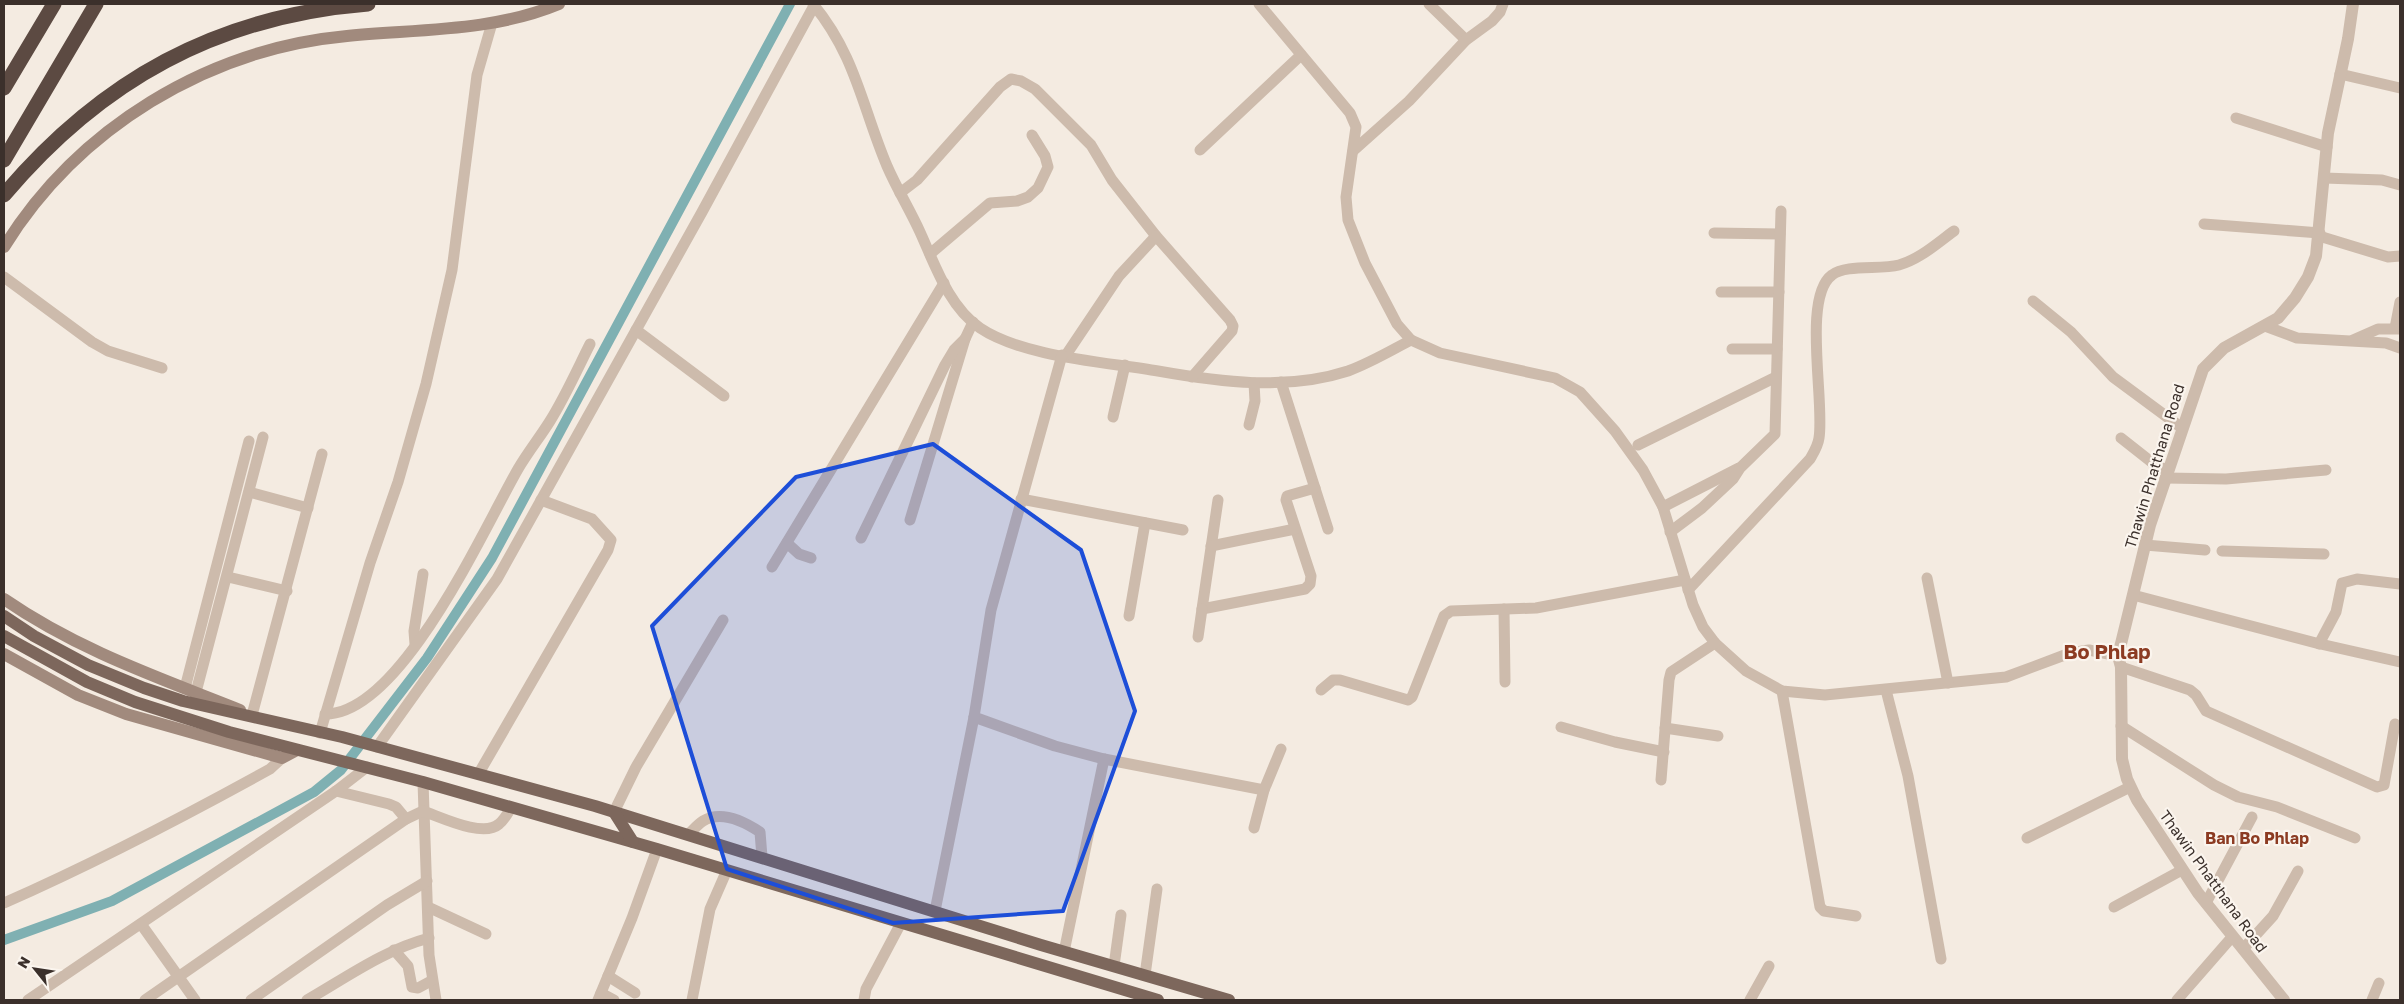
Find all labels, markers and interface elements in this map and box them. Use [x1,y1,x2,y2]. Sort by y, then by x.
street label: Thawin Phatthana Road [2120,382,2188,550]
district label: Bo Phlap [2063,639,2151,663]
street label: Thawin Phatthana Road [2156,806,2272,956]
district label: Ban Bo Phlap [2205,828,2309,848]
north arrow [10,944,60,994]
text: N [13,953,33,971]

